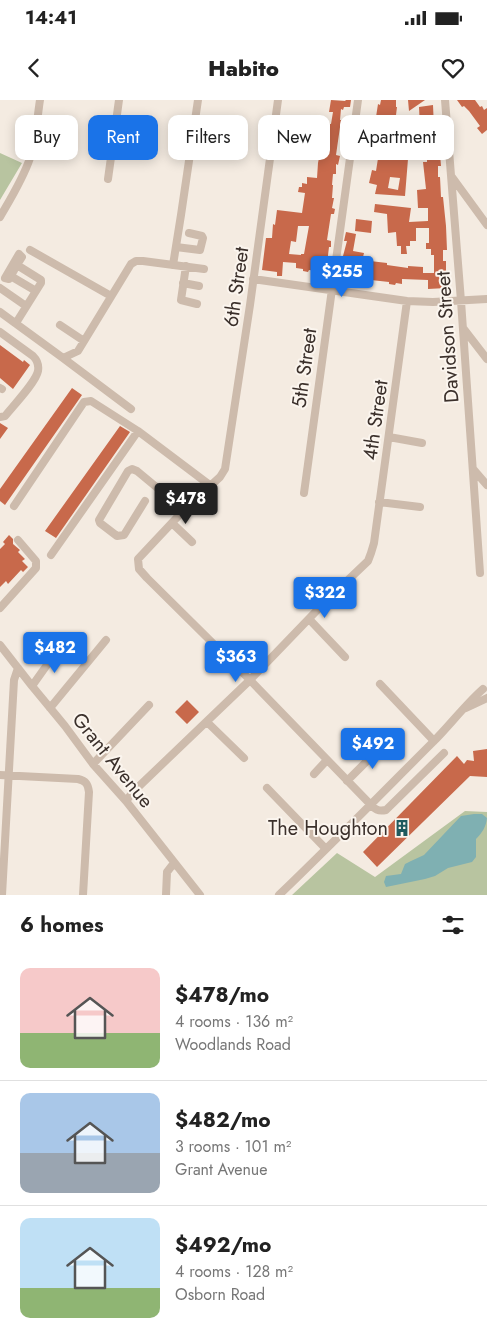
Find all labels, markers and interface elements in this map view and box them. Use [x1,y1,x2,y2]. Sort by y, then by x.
text: 14:41 [25,4,77,31]
text: Habito [208,52,279,84]
icon: back [20,54,48,82]
icon: heart [439,54,467,82]
chip: Buy [15,115,78,160]
chip: Rent [88,115,158,160]
chip: Filters [168,115,248,160]
chip: New [258,115,330,160]
chip: Apartment [340,115,454,160]
street label: 6th Street [217,245,256,329]
pin: $255 [312,256,372,298]
text: $255 [321,260,363,283]
street label: Davidson Street [428,270,467,404]
street label: 5th Street [285,326,324,410]
street label: 4th Street [356,378,395,462]
pin: $478 [156,482,216,525]
text: $478 [166,487,206,510]
pin: $322 [295,576,355,619]
text: $322 [305,581,345,604]
pin: $482 [25,632,85,674]
text: $482 [34,636,76,659]
pin: $363 [206,640,266,683]
text: $363 [216,645,256,668]
street label: Grant Avenue [65,706,160,814]
pin: $492 [343,728,403,770]
text: $492 [352,732,394,755]
place label: The Houghton [268,814,388,843]
building icon: The Houghton [392,818,412,838]
text: 6 homes [20,910,104,940]
icon: filters [439,911,467,939]
text: $478/mo [175,980,269,1010]
icon: home [60,988,120,1048]
text: 4 rooms · 136 m² [175,1010,293,1033]
text: Woodlands Road [175,1033,291,1056]
text: $482/mo [175,1105,271,1135]
icon: home [60,1113,120,1173]
text: 3 rooms · 101 m² [175,1135,291,1158]
text: Grant Avenue [175,1158,267,1181]
text: $492/mo [175,1230,271,1260]
icon: home [60,1238,120,1298]
text: 4 rooms · 128 m² [175,1260,293,1283]
text: Osborn Road [175,1283,265,1306]

